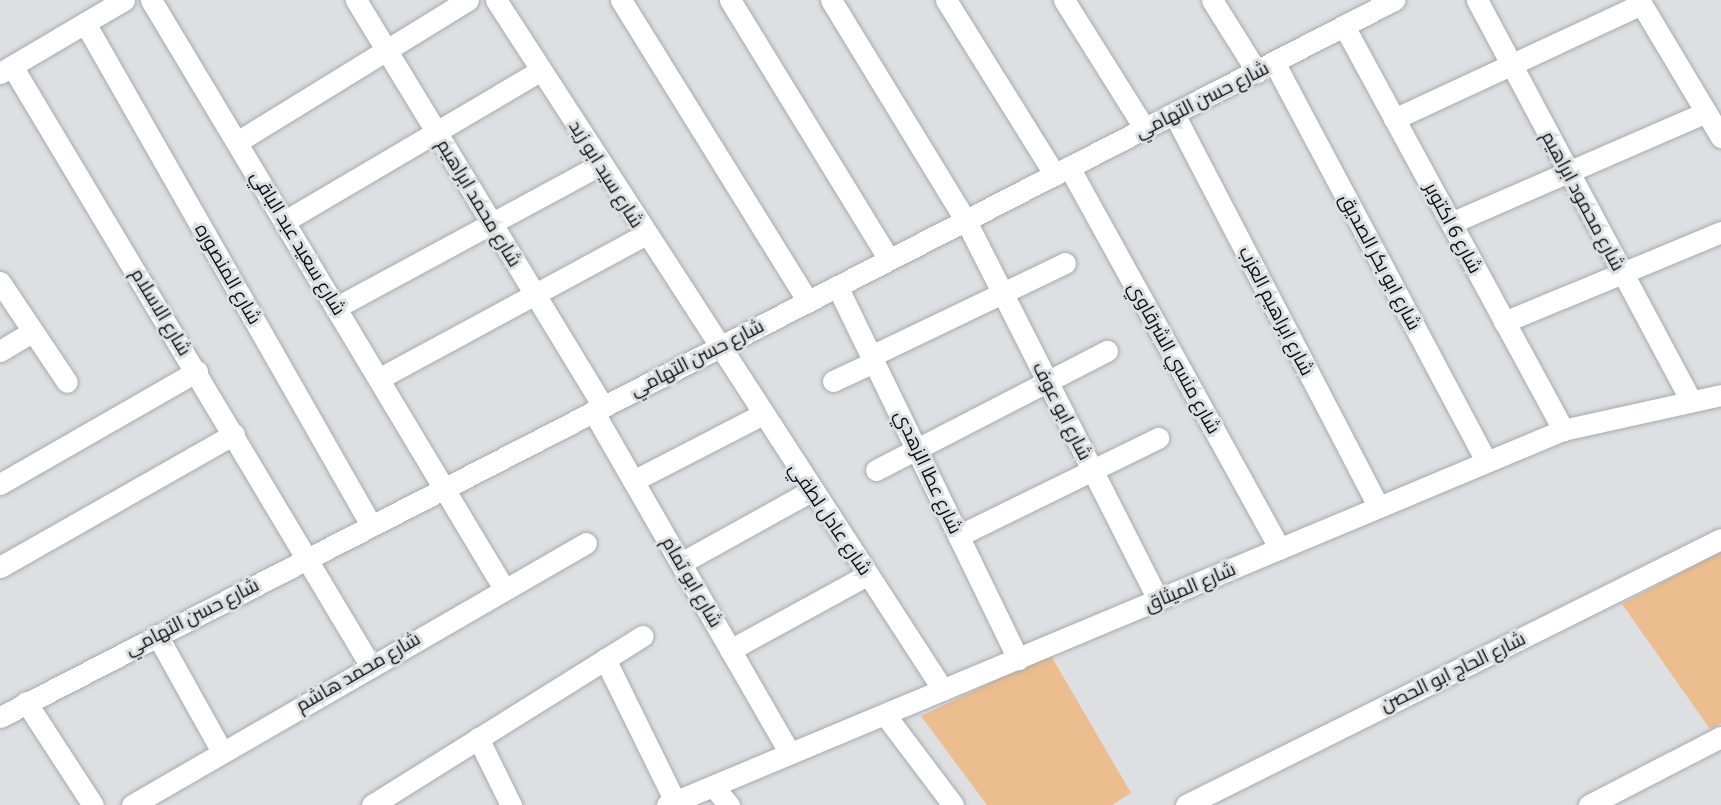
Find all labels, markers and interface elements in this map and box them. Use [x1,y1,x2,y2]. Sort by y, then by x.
street label: شارع حسن التهامي [1131,56,1273,144]
street label: شارع سيد ابو زيد [564,116,648,232]
street label: شارع محمود ابراهيم [1536,127,1630,275]
street label: شارع محمد ابراهيم [432,135,526,271]
street label: شارع سعيد عبد الباقي [246,166,350,320]
street label: شارع 6 اكتوبر [1419,179,1487,277]
street label: شارع ابو بكر الصديق [1334,190,1426,334]
street label: شارع المنصوره [190,220,266,328]
street label: شارع ابراهيم العزب [1234,243,1318,379]
street label: شارع الاسلام [126,264,196,360]
street label: شارع منسي الشرقاوي [1123,278,1225,438]
street label: شارع حسن التهامي [626,314,768,402]
street label: شارع ابو عوف [1027,358,1097,464]
street label: شارع عطا الزهدي [889,407,967,537]
street label: شارع عادل لطفي [784,458,876,580]
street label: شارع ابو تمام [657,533,727,631]
street label: شارع الميثاق [1141,558,1239,616]
street label: شارع حسن التهامي [121,573,263,661]
street label: شارع محمد هاشم [292,627,424,717]
street label: شارع الحاج ابو الحصن [1377,627,1529,717]

